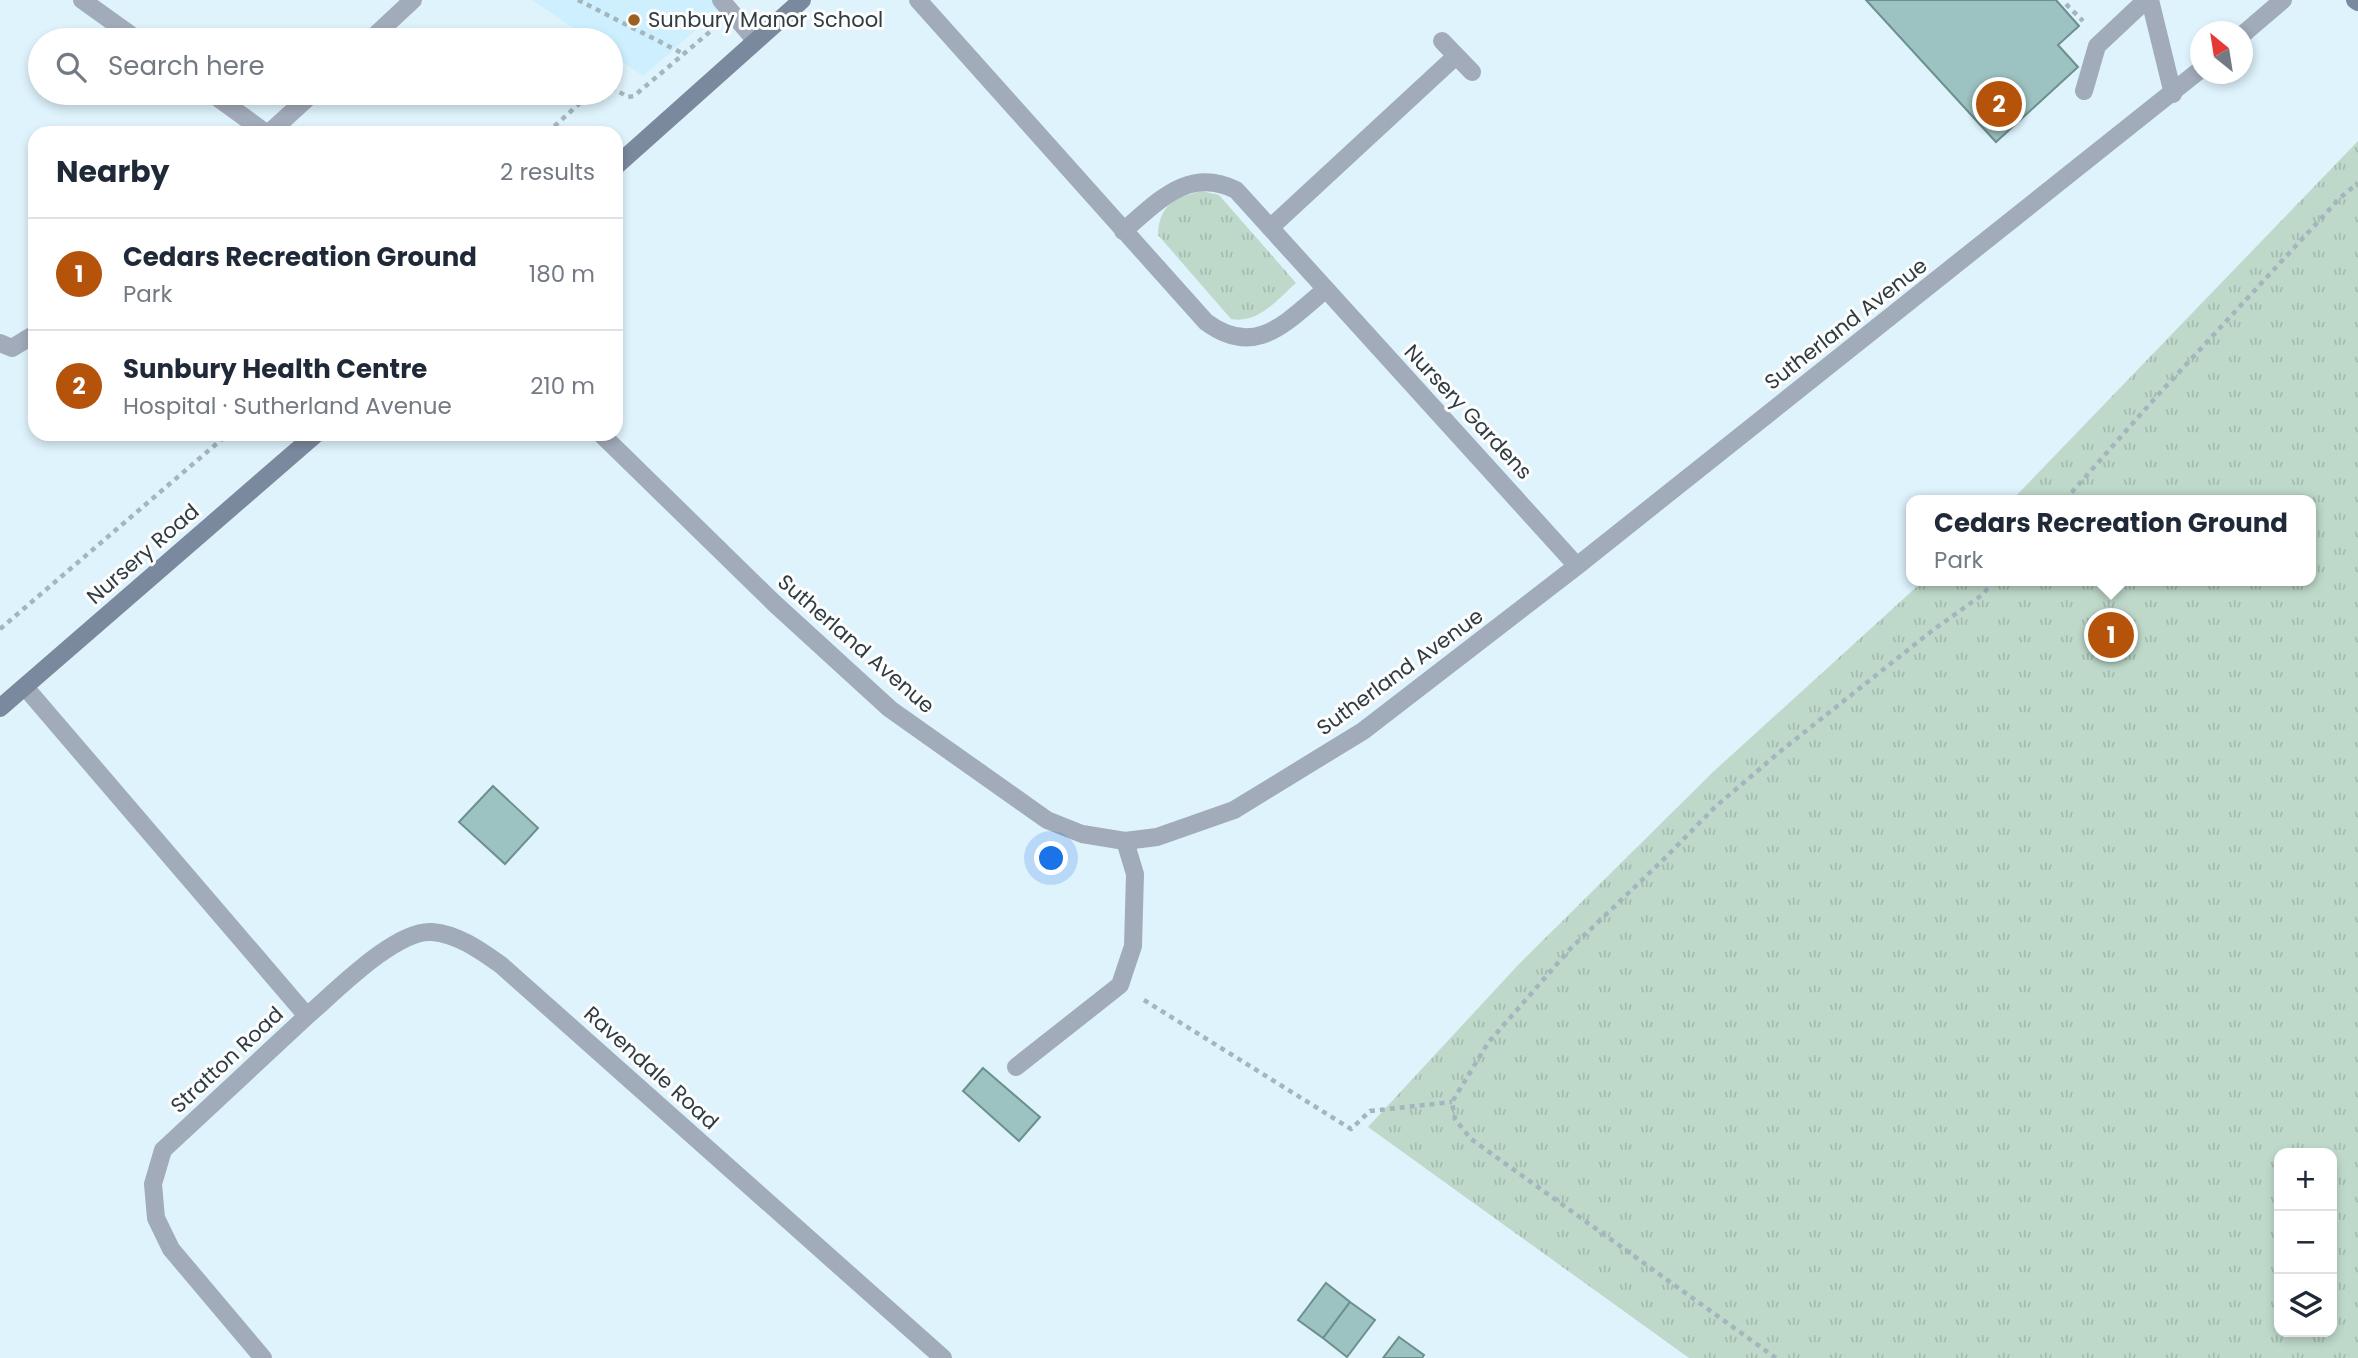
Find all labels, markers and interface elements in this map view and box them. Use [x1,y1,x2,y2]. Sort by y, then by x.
place label: Sunbury Manor School [648,5,883,34]
marker: Sunbury Manor School [626,12,642,28]
north arrow [2190,21,2253,84]
search box [28,28,623,105]
icon: search [52,48,90,86]
text: Search here [108,48,265,84]
pin: 2 [1976,78,2022,130]
text: Nearby [56,150,170,193]
text: 2 results [500,156,595,188]
text: Cedars Recreation Ground [123,239,477,275]
street label: Sutherland Avenue [1758,251,1933,396]
text: 1 [75,258,83,290]
text: 180 m [529,258,595,290]
text: Park [123,278,172,310]
street label: Nursery Gardens [1398,338,1539,486]
text: Sunbury Health Centre [123,351,427,387]
text: 2 [72,370,86,402]
text: 210 m [530,370,595,402]
text: Hospital · Sutherland Avenue [123,390,452,422]
popup [1906,495,2316,586]
street label: Nursery Road [80,497,205,610]
text: Cedars Recreation Ground [1934,505,2288,541]
text: Park [1934,544,1983,576]
street label: Sutherland Avenue [772,567,941,720]
street label: Sutherland Avenue [1311,601,1489,742]
pin: 1 [2088,609,2134,661]
your location [1034,841,1068,875]
street label: Ravendale Road [578,999,725,1136]
street label: Stratton Road [164,1000,289,1119]
map controls [2274,1148,2337,1337]
button: + [2274,1148,2337,1211]
button: − [2274,1211,2337,1274]
button: layers [2274,1274,2337,1337]

